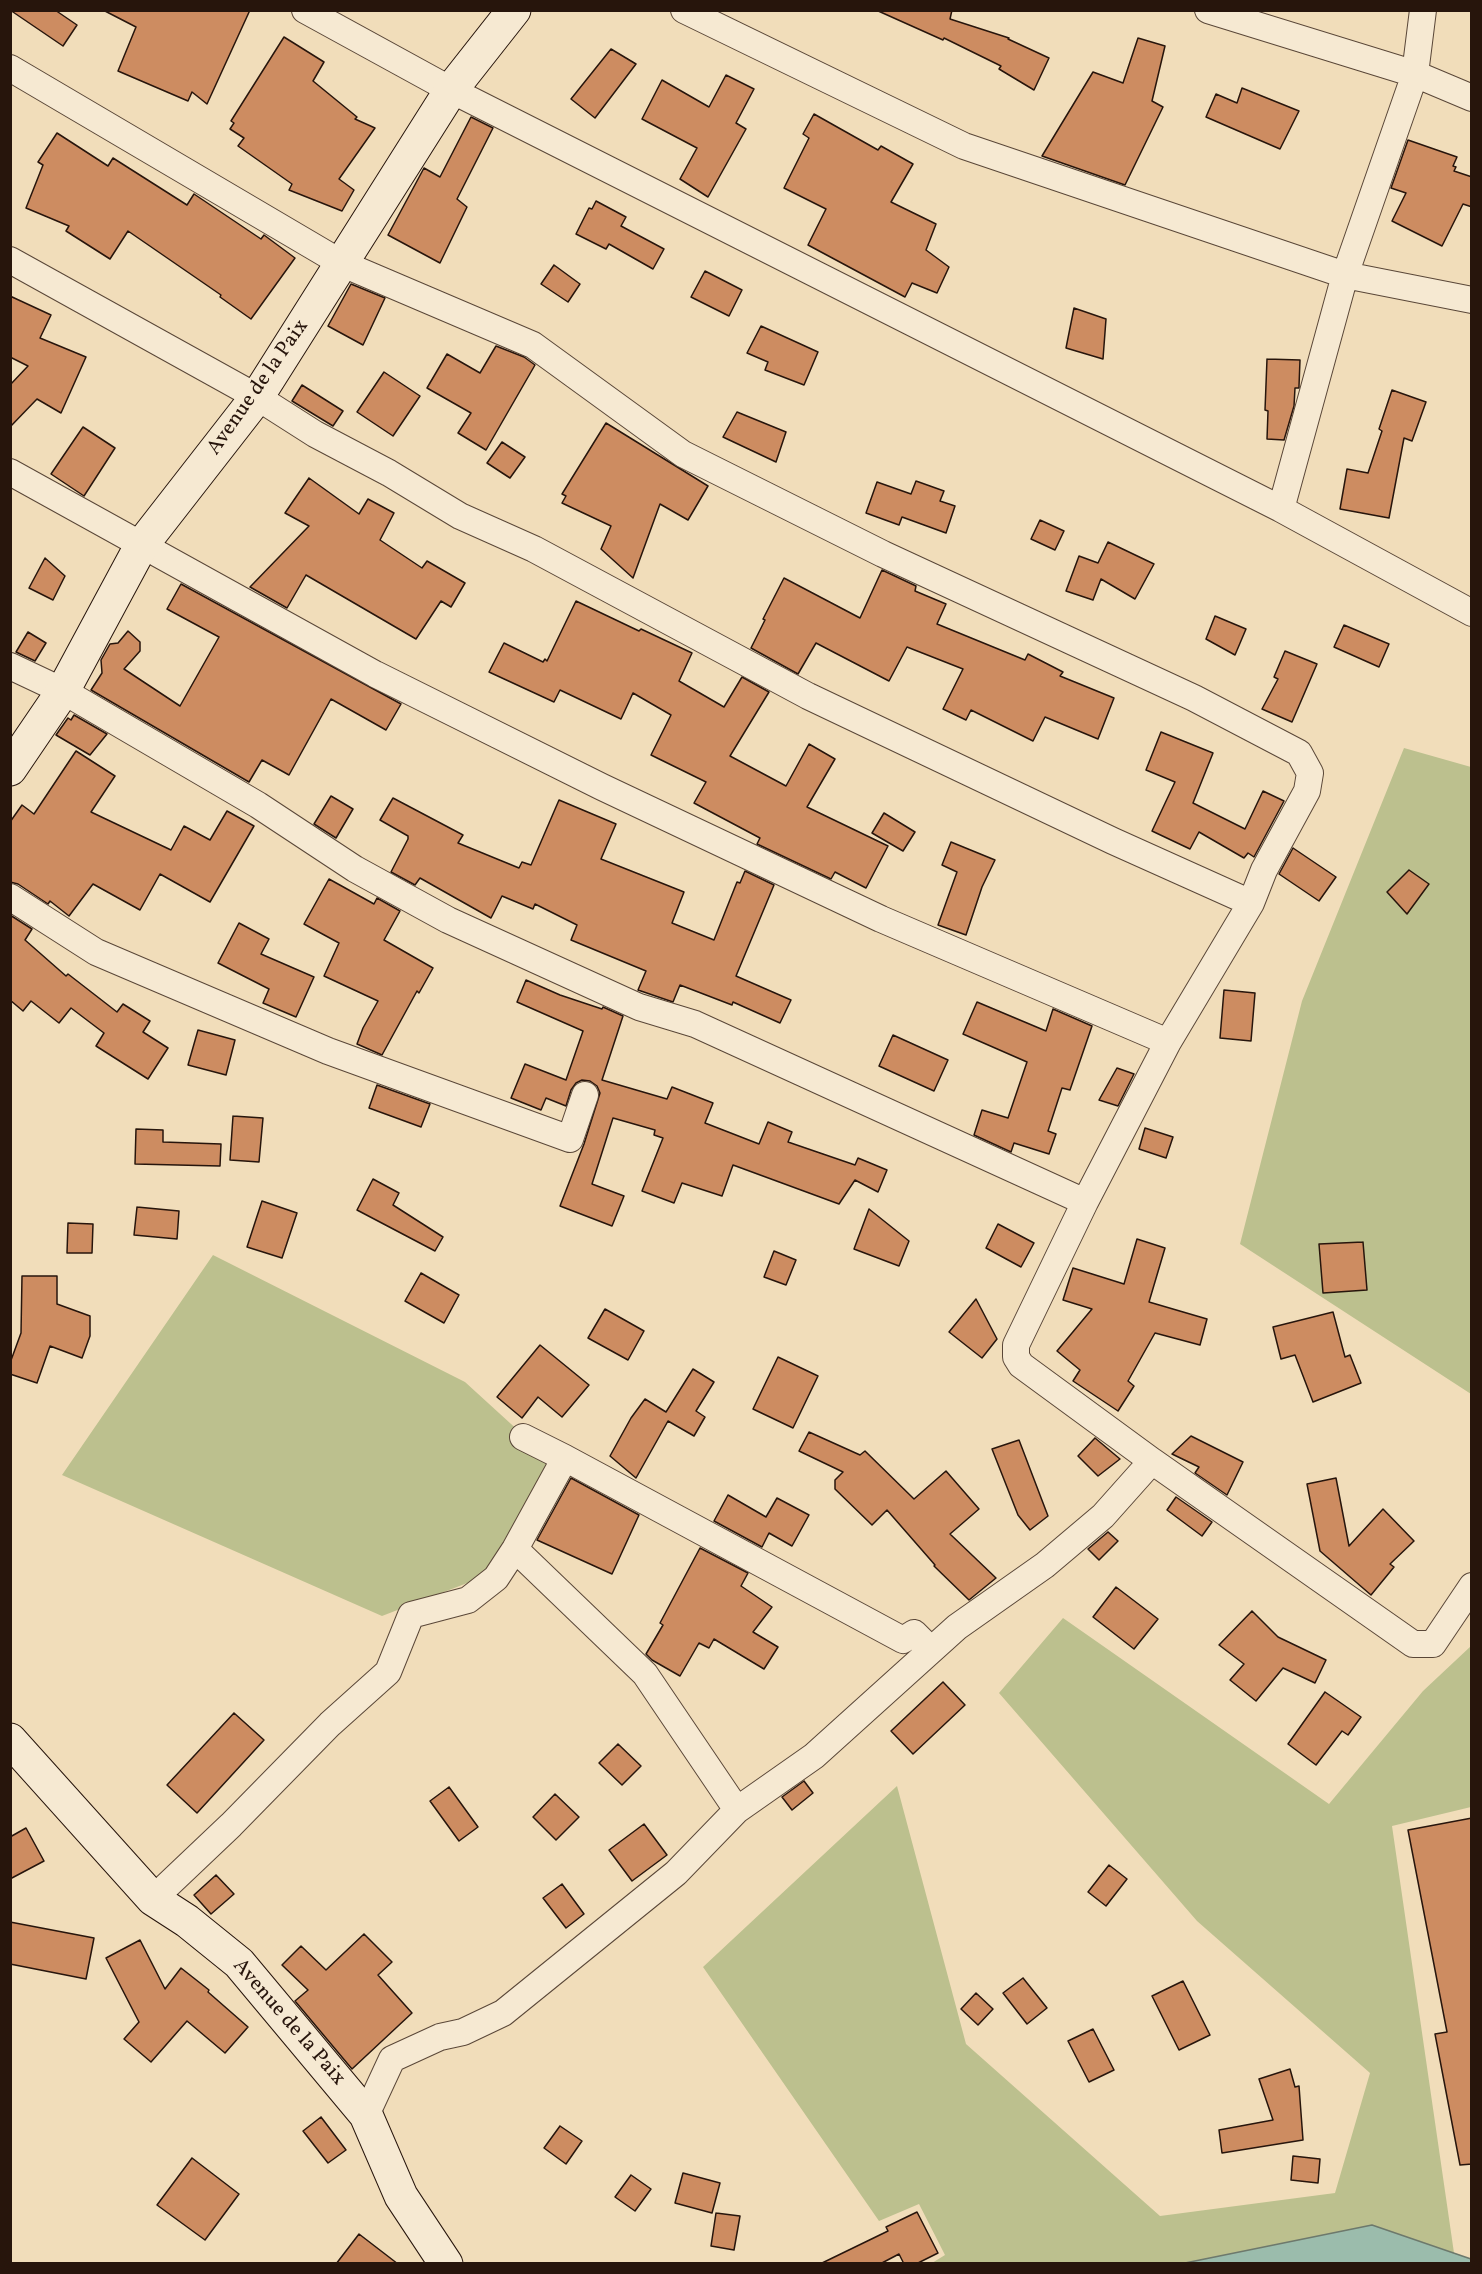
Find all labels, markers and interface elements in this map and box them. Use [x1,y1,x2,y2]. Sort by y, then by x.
street label: Avenue de la Paix [203,315,315,461]
street label: Avenue de la Paix [226,1954,350,2092]

